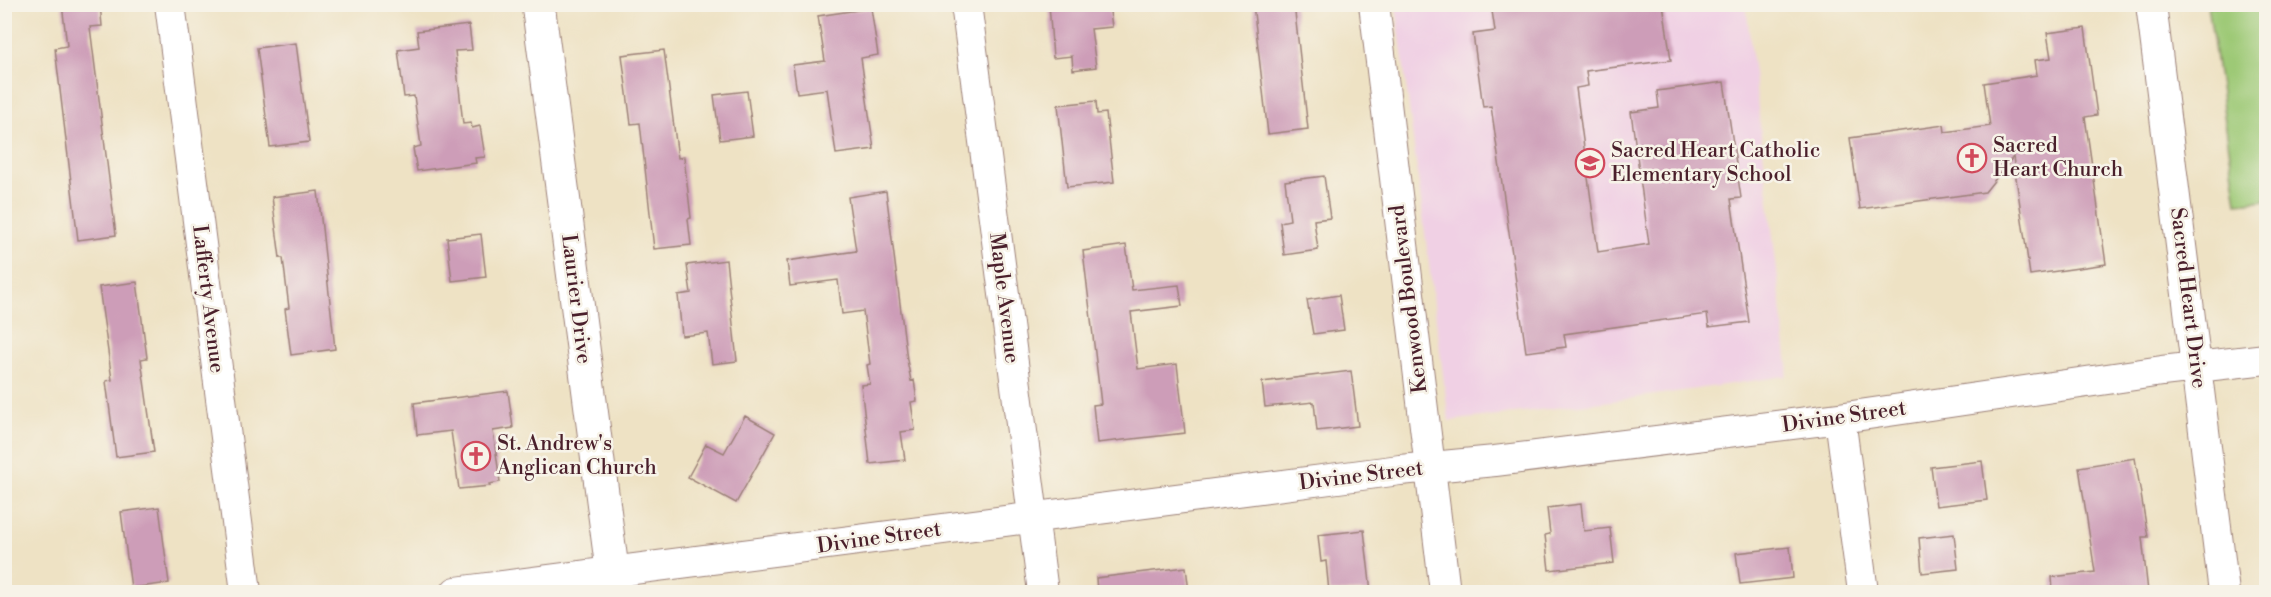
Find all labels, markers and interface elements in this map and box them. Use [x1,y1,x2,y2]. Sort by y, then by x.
place label: Sacred Heart Church [1993,133,2124,183]
place label: Sacred Heart Catholic Elementary School [1611,138,1820,188]
church icon: Sacred Heart Church [1956,142,1988,174]
school or university icon: Sacred Heart Catholic Elementary School [1574,147,1606,179]
street label: Kenwood Boulevard [1385,203,1433,395]
street label: Sacred Heart Drive [2164,206,2212,390]
street label: Lafferty Avenue [186,223,230,375]
street label: Maple Avenue [983,231,1025,365]
street label: Laurier Drive [555,233,597,365]
street label: Divine Street [1780,395,1908,439]
place label: St. Andrew's Anglican Church [496,431,657,481]
church icon: St. Andrew's Anglican Church [460,440,492,472]
street label: Divine Street [1297,455,1425,497]
street label: Divine Street [815,516,943,560]

